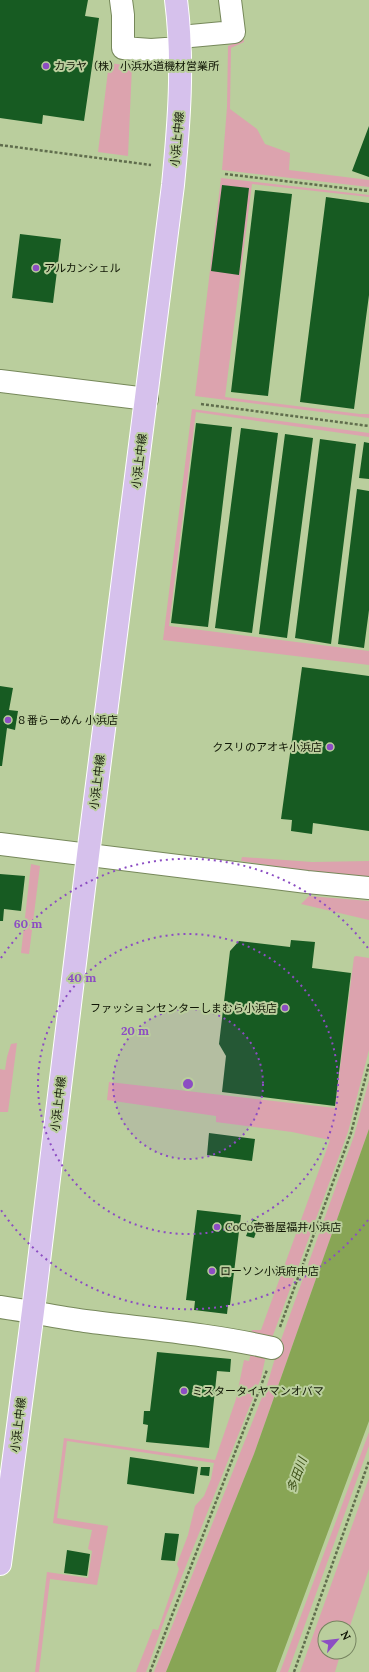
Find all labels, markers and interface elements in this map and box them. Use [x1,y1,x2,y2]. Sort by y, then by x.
place label: カラヤ（株）小浜水道機材営業所 [54,59,220,73]
marker: カラヤ（株）小浜水道機材営業所 [41,61,51,71]
street label: 小浜上中線 [168,111,186,167]
place label: アルカンシェル [44,261,121,275]
marker: アルカンシェル [31,263,41,273]
street label: 小浜上中線 [129,433,149,489]
place label: ８番らーめん 小浜店 [16,713,118,727]
marker: ８番らーめん 小浜店 [3,715,13,725]
place label: クスリのアオキ小浜店 [212,740,322,754]
marker: クスリのアオキ小浜店 [325,742,335,752]
street label: 小浜上中線 [87,754,107,810]
text: 60 m [14,916,42,931]
text: 40 m [68,970,96,985]
place label: ファッションセンターしまむら小浜店 [90,1001,277,1015]
marker: ファッションセンターしまむら小浜店 [280,1003,290,1013]
text: 20 m [121,1023,149,1038]
street label: 小浜上中線 [48,1076,68,1132]
centre of rings [181,1077,195,1091]
place label: CoCo壱番屋福井小浜店 [225,1220,341,1234]
marker: CoCo壱番屋福井小浜店 [212,1222,222,1232]
place label: ローソン小浜府中店 [220,1264,319,1278]
marker: ローソン小浜府中店 [207,1266,217,1276]
place label: ミスタータイヤマンオバマ [192,1384,324,1398]
marker: ミスタータイヤマンオバマ [179,1386,189,1396]
street label: 小浜上中線 [8,1397,28,1453]
water label: 多田川 [283,1453,310,1494]
north arrow [317,1620,357,1660]
text: N [338,1628,354,1643]

